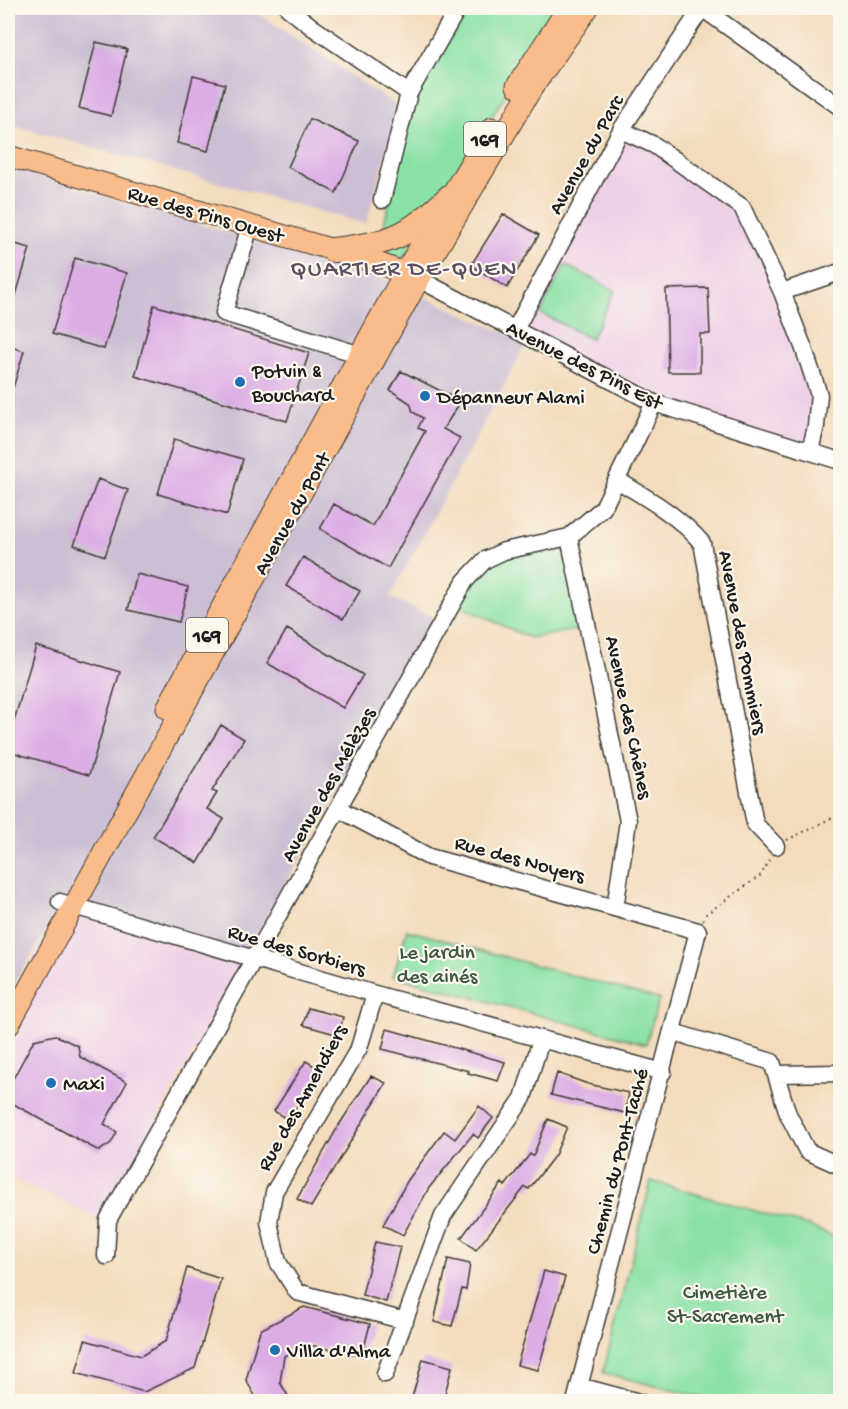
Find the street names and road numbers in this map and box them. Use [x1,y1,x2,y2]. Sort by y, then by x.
street label: Avenue du Parc [545,91,632,220]
road number: 169 [464,122,506,156]
street label: Rue des Pins Ouest [124,182,288,251]
street label: Avenue des Pins Est [501,317,668,418]
street label: Avenue du Pont [250,447,339,580]
street label: Avenue des Pommiers [710,549,771,738]
road number: 169 [186,618,228,652]
street label: Avenue des Chênes [597,634,656,803]
street label: Avenue des Mélèzes [277,703,383,867]
street label: Rue des Noyers [451,832,588,891]
street label: Rue des Sorbiers [224,921,369,984]
street label: Rue des Amendiers [253,1020,355,1176]
street label: Chemin du Pont-Taché [583,1065,657,1258]

